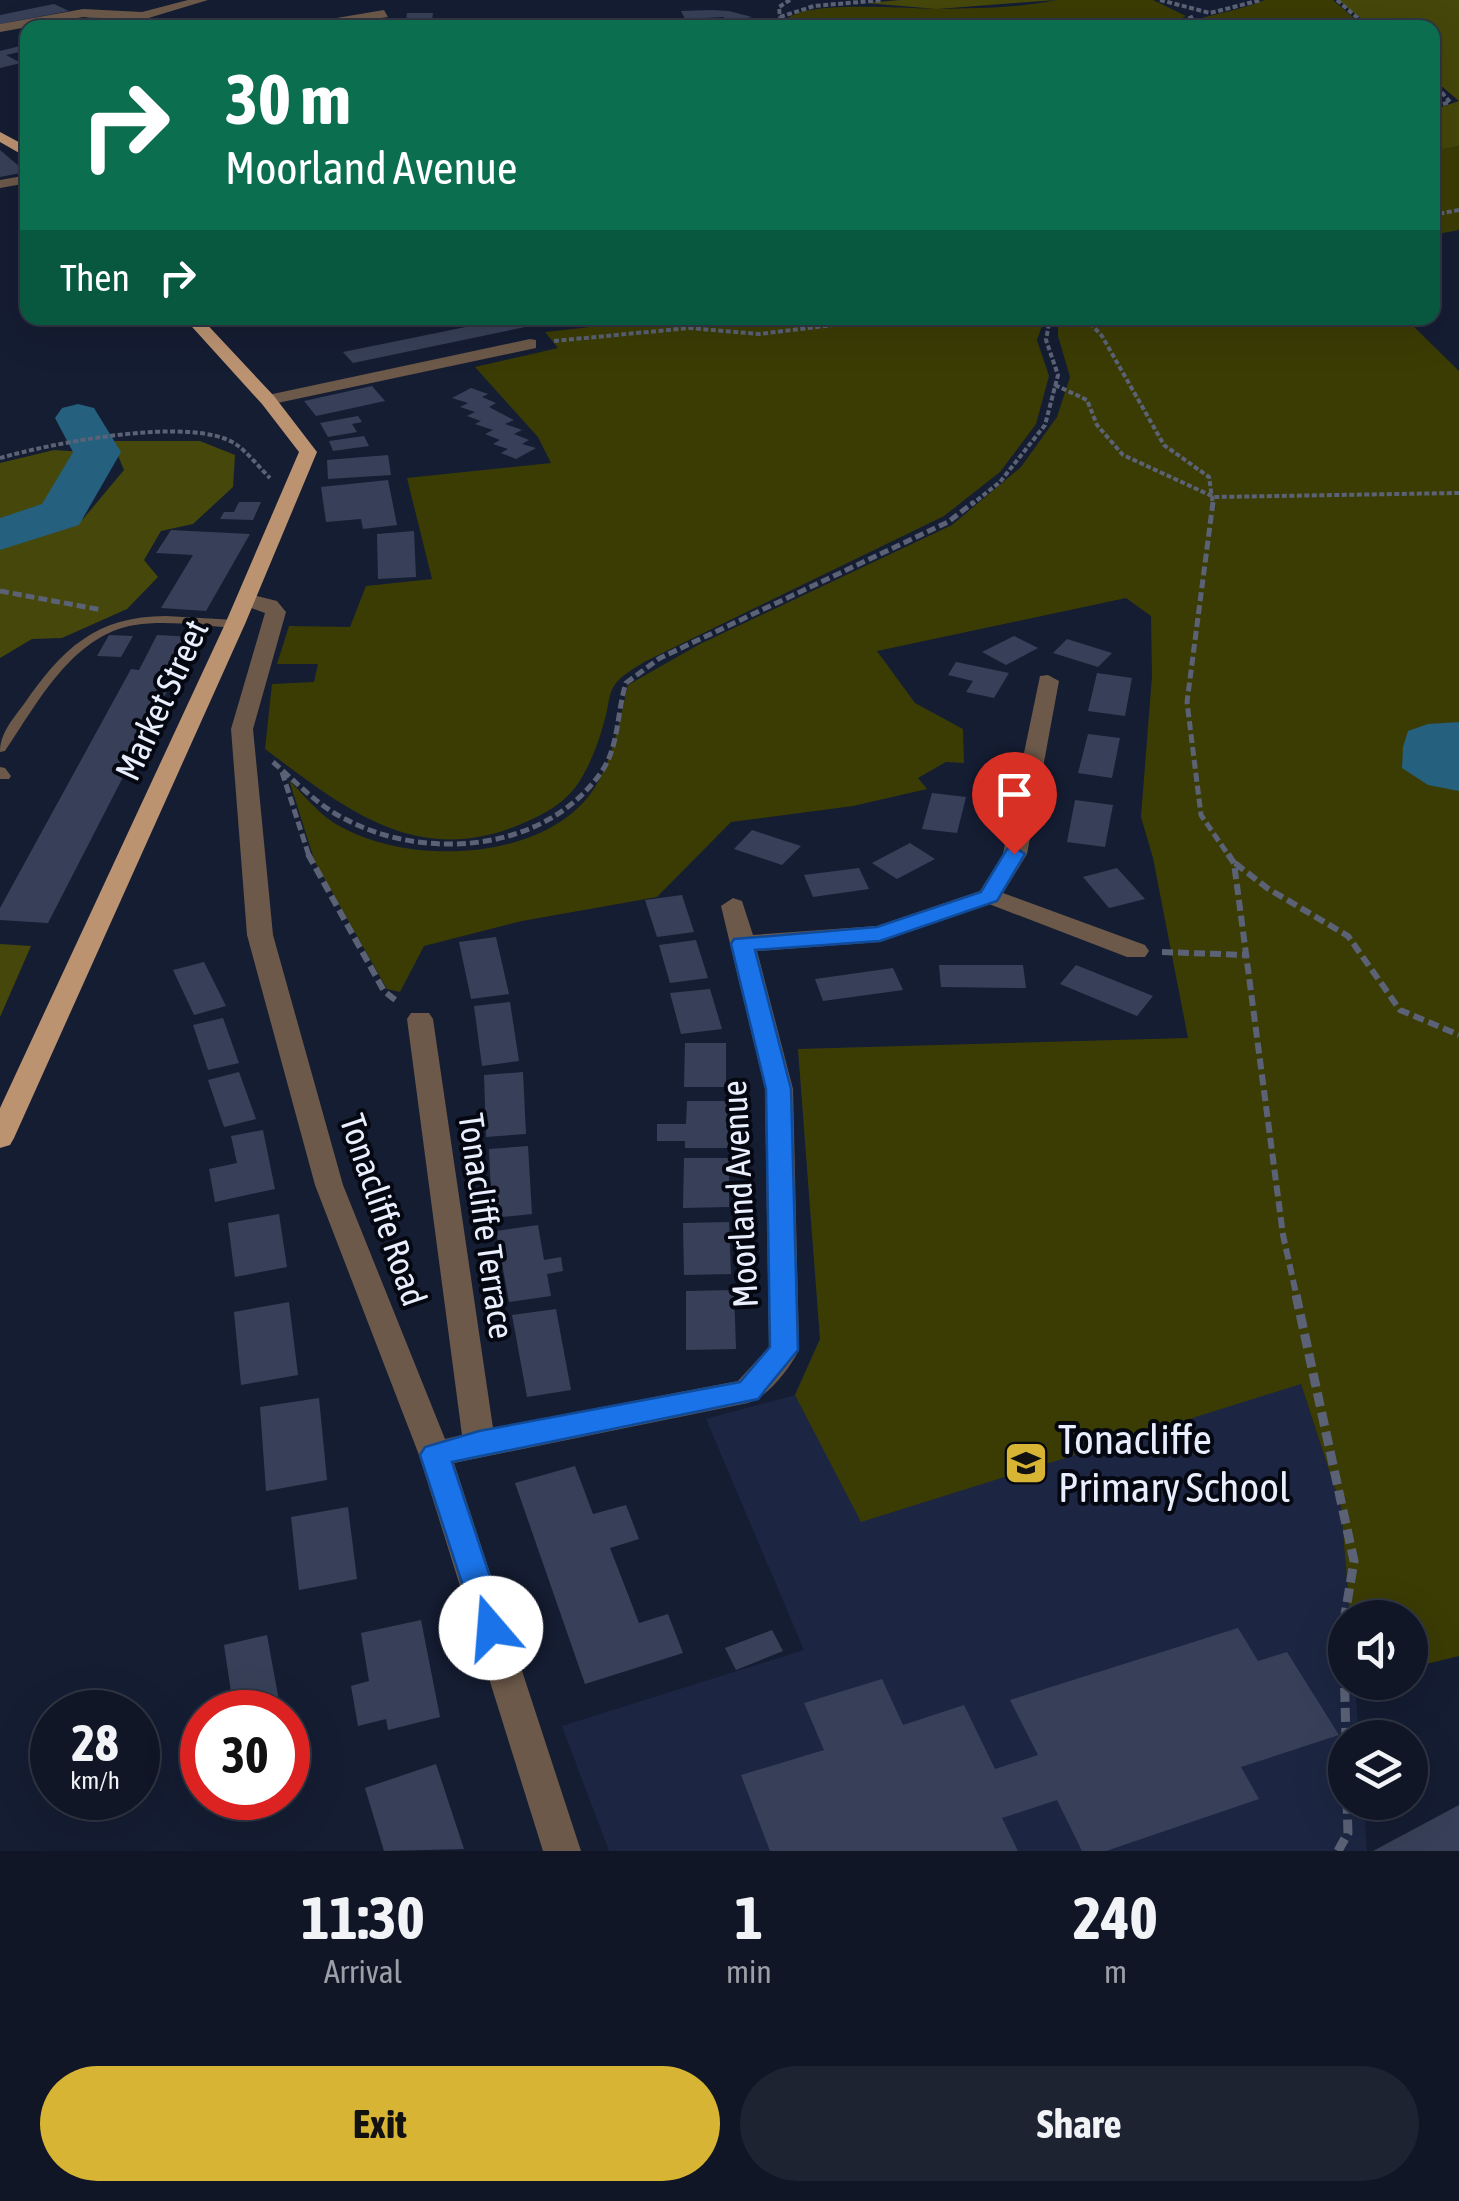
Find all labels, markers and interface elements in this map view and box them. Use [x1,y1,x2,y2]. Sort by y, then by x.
text: 30 m [225,59,351,139]
icon: right [60,60,190,190]
text: Moorland Avenue [225,142,517,194]
icon: right [150,250,205,305]
text: Then [60,256,130,299]
street label: Market Street [107,613,216,786]
pin [972,752,1057,855]
icon: arrive [987,767,1042,822]
street label: Moorland Avenue [713,1079,765,1309]
street label: Tonacliffe Road [333,1109,435,1311]
street label: Tonacliffe Terrace [451,1111,523,1341]
place label: Tonacliffe Primary School [1058,1415,1290,1511]
school or university icon: Tonacliffe Primary School [1003,1440,1049,1486]
position arrow [439,1576,543,1680]
map controls [1328,1600,1428,1820]
button: sound [1328,1600,1428,1700]
speed limit sign: 30 [180,1690,310,1820]
text: 28 [71,1714,118,1772]
button: layers [1328,1720,1428,1820]
text: km/h [70,1766,120,1794]
text: 11:30 [301,1883,425,1952]
text: 1 [735,1883,763,1952]
text: 240 [1073,1883,1158,1952]
text: Arrival [324,1953,402,1990]
text: min [726,1953,772,1990]
text: m [1104,1953,1127,1990]
button: Exit [40,2066,720,2181]
button: Share [740,2066,1419,2181]

